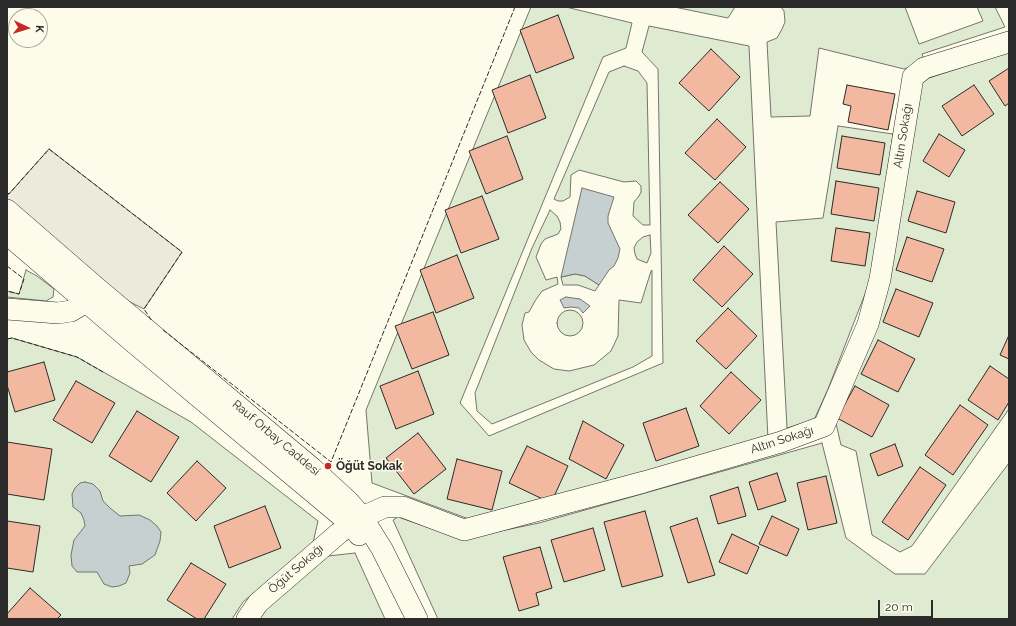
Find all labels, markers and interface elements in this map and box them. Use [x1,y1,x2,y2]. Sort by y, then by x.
north arrow [8,8,48,48]
text: K [33,25,46,33]
street label: Altın Sokağı [891,103,915,169]
street label: Rauf Orbay Caddesi [229,397,323,479]
street label: Altın Sokağı [749,423,815,457]
place label: Öğüt Sokak [336,459,402,473]
marker: Öğüt Sokak [323,461,333,471]
street label: Öğüt Sokağı [266,541,326,597]
scale bar [880,592,935,618]
text: 20 m [885,600,913,614]

